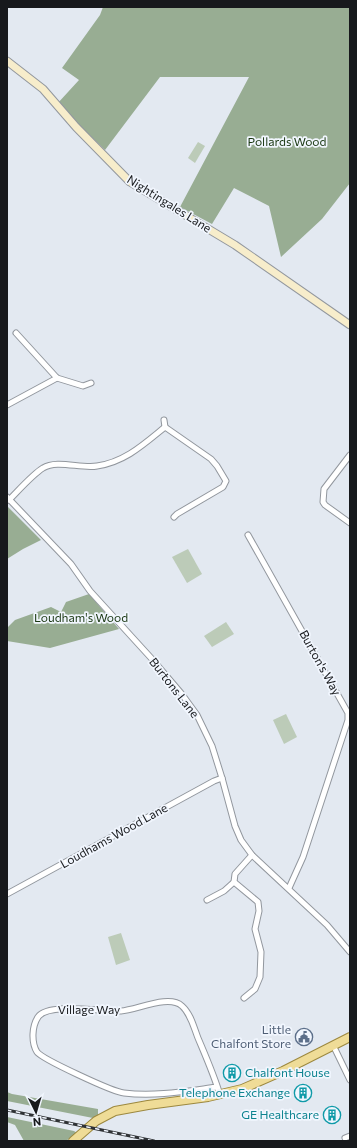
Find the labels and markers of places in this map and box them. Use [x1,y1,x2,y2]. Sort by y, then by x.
place label: Little Chalfont Store [211,1022,291,1050]
public building icon: Little Chalfont Store [294,1027,314,1047]
building icon: Chalfont House [222,1063,242,1083]
place label: Chalfont House [245,1065,330,1079]
building icon: Telephone Exchange [293,1083,313,1103]
place label: Telephone Exchange [179,1085,290,1099]
building icon: GE Healthcare [322,1105,342,1125]
place label: GE Healthcare [241,1107,319,1121]

